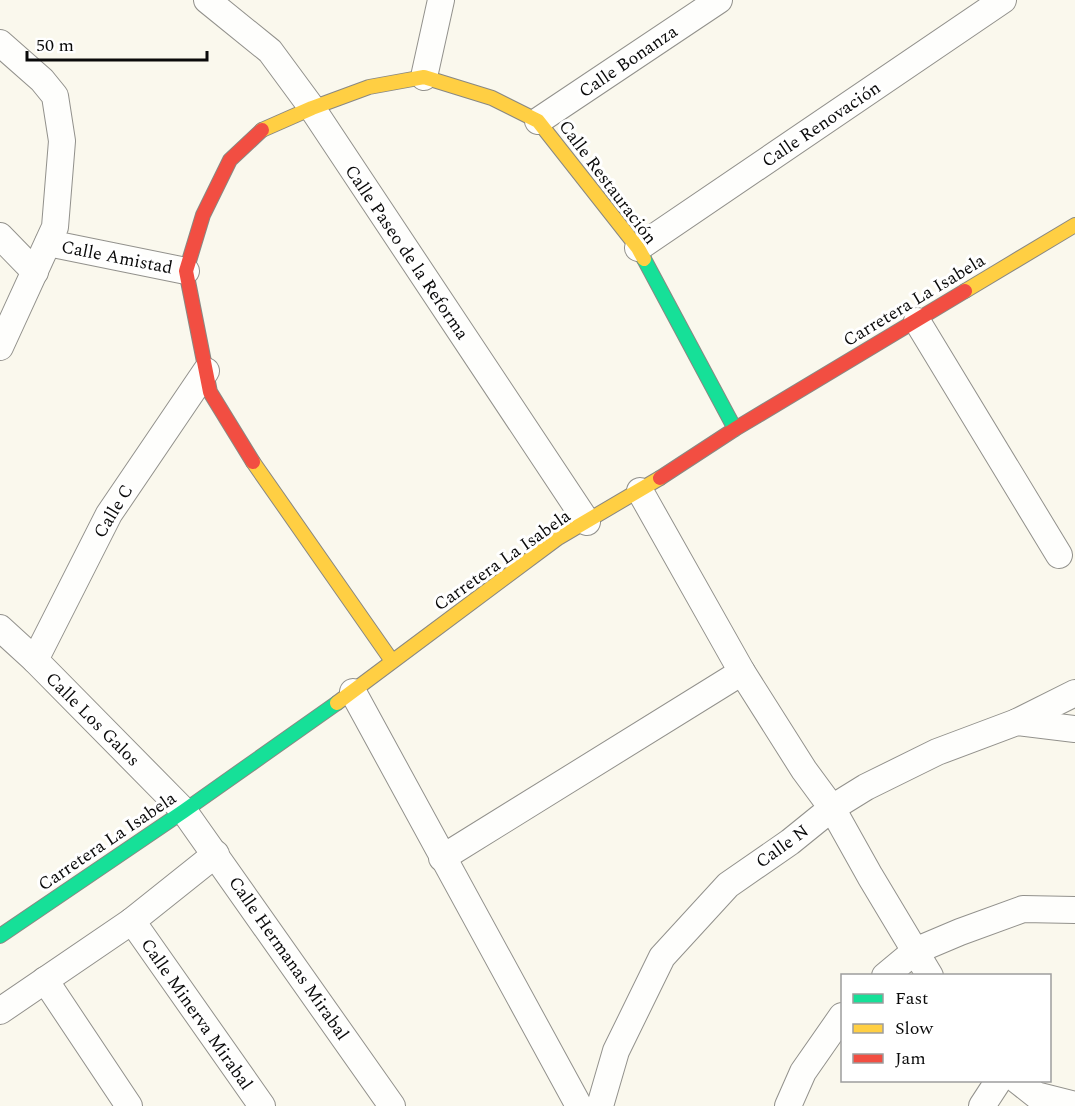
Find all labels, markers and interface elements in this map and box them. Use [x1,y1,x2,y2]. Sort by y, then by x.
street label: Calle Bonanza [573,18,683,105]
scale bar [27,24,207,62]
text: 50 m [36,32,74,59]
street label: Calle Renovación [756,75,886,174]
street label: Calle Restauración [552,114,663,250]
street label: Calle Paseo de la Reforma [338,159,475,345]
street label: Calle Amistad [59,233,175,282]
street label: Carretera La Isabela [838,247,991,354]
street label: Calle C [87,479,140,543]
street label: Carretera La Isabela [428,503,576,618]
street label: Calle Los Galos [39,666,146,773]
street label: Carretera La Isabela [33,785,182,898]
street label: Calle N [750,818,814,875]
street label: Calle Hermanas Mirabal [222,871,356,1046]
street label: Calle Minerva Mirabal [134,933,259,1096]
legend [841,974,1051,1082]
text: Fast [895,985,928,1012]
text: Slow [895,1015,934,1042]
text: Jam [895,1045,926,1072]

